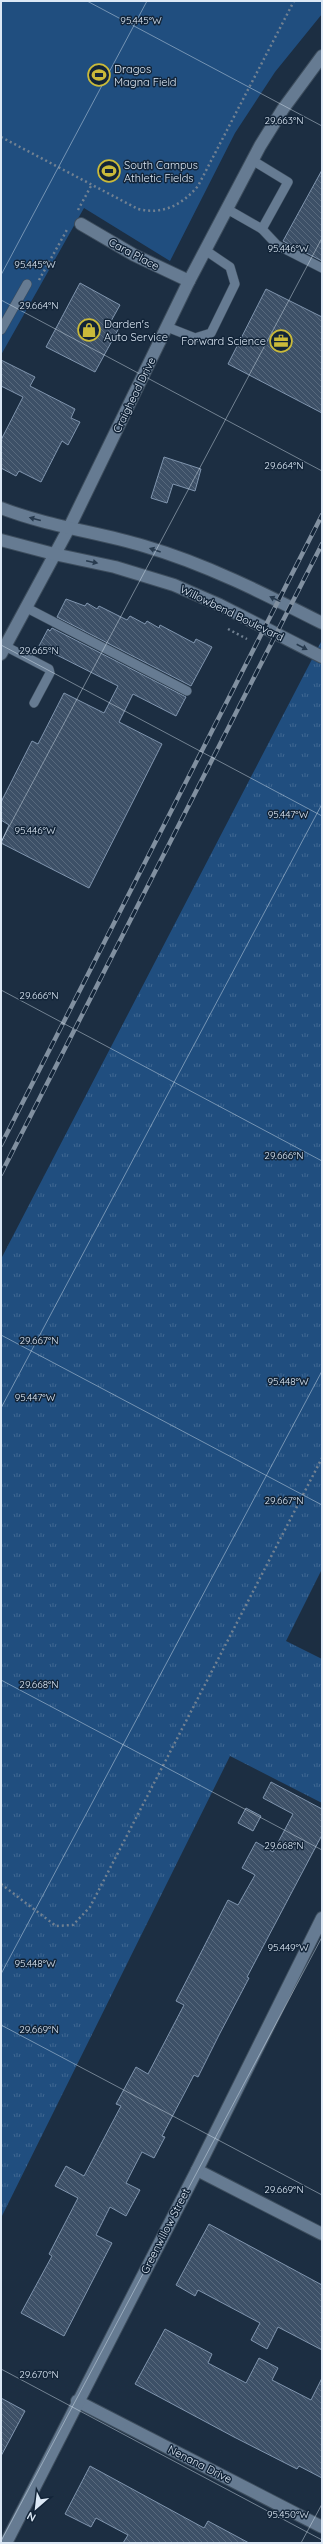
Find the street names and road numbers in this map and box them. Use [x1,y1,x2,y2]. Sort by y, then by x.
street label: Cara Place [106,235,162,273]
street label: Craighead Drive [110,355,158,435]
street label: Willowbend Boulevard [178,582,286,644]
street label: Greenwillow Street [137,2186,193,2276]
street label: Nenana Drive [166,2442,234,2486]

